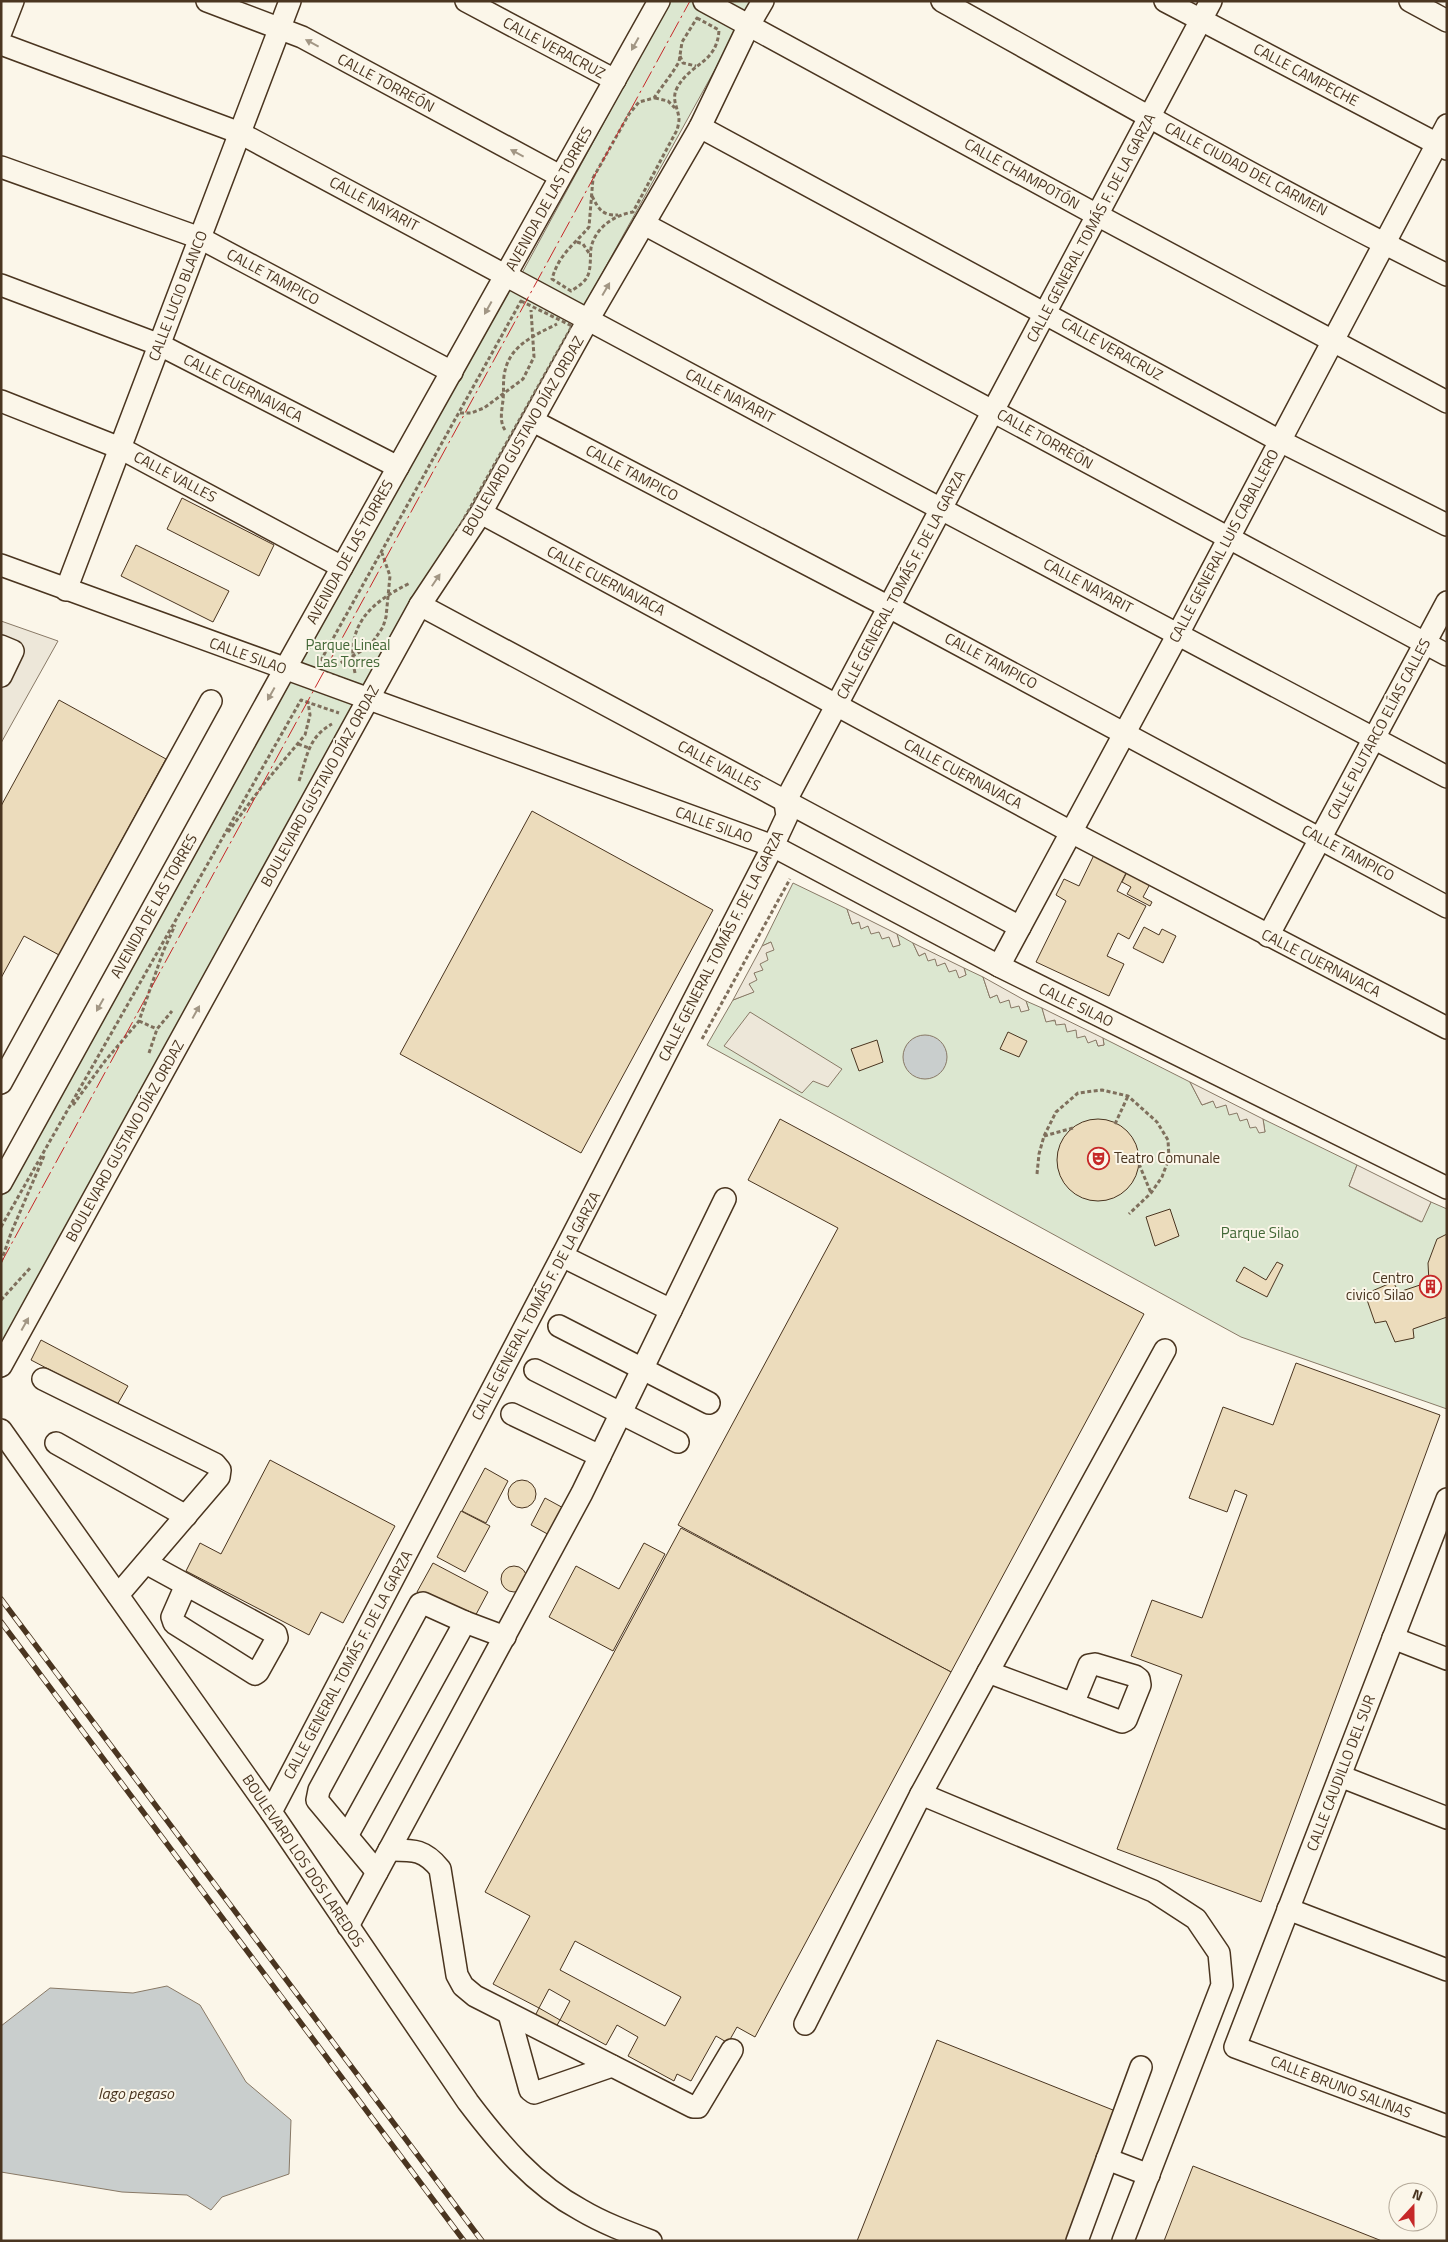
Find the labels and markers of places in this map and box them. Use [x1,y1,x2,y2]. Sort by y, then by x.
theatre icon: Teatro Comunale [1086,1146,1110,1170]
place label: Teatro Comunale [1114,1146,1220,1169]
place label: Centro civico Silao [1346,1266,1414,1306]
building icon: Centro civico Silao [1418,1275,1442,1299]

